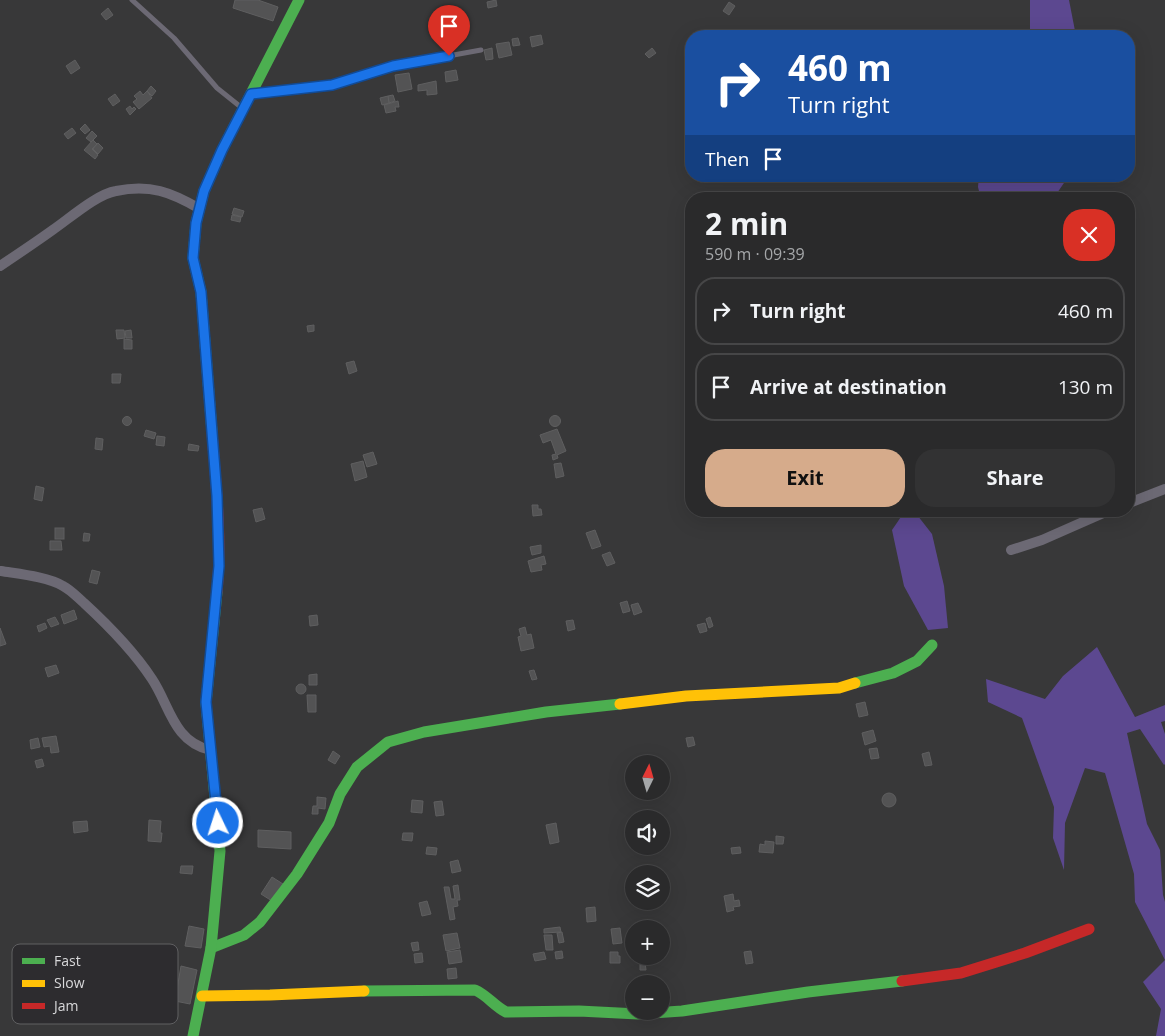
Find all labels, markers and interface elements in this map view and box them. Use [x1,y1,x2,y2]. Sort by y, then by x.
pin [428,5,470,56]
icon: arrive [435,12,463,40]
text: 460 m [788,44,892,91]
icon: right [705,50,770,115]
text: Turn right [788,89,890,119]
icon: arrive [759,145,787,173]
text: Then [705,146,749,172]
text: 2 min [705,203,788,244]
button: close [1063,209,1115,261]
text: 590 m · 09:39 [705,243,805,265]
icon: right [707,297,735,325]
text: Turn right [750,298,845,324]
text: 460 m [1058,298,1113,324]
icon: arrive [707,373,735,401]
text: Arrive at destination [750,374,947,400]
text: 130 m [1058,374,1113,400]
button: Exit [705,449,905,507]
button: Share [915,449,1115,507]
north arrow [625,755,670,800]
map controls [625,755,670,1020]
position arrow [191,796,243,848]
button: sound [625,810,670,855]
button: layers [625,865,670,910]
button: + [625,920,670,965]
legend [12,944,178,1024]
text: Fast [54,951,81,970]
text: Slow [54,973,85,992]
button: − [625,975,670,1020]
text: Jam [52,996,79,1015]

